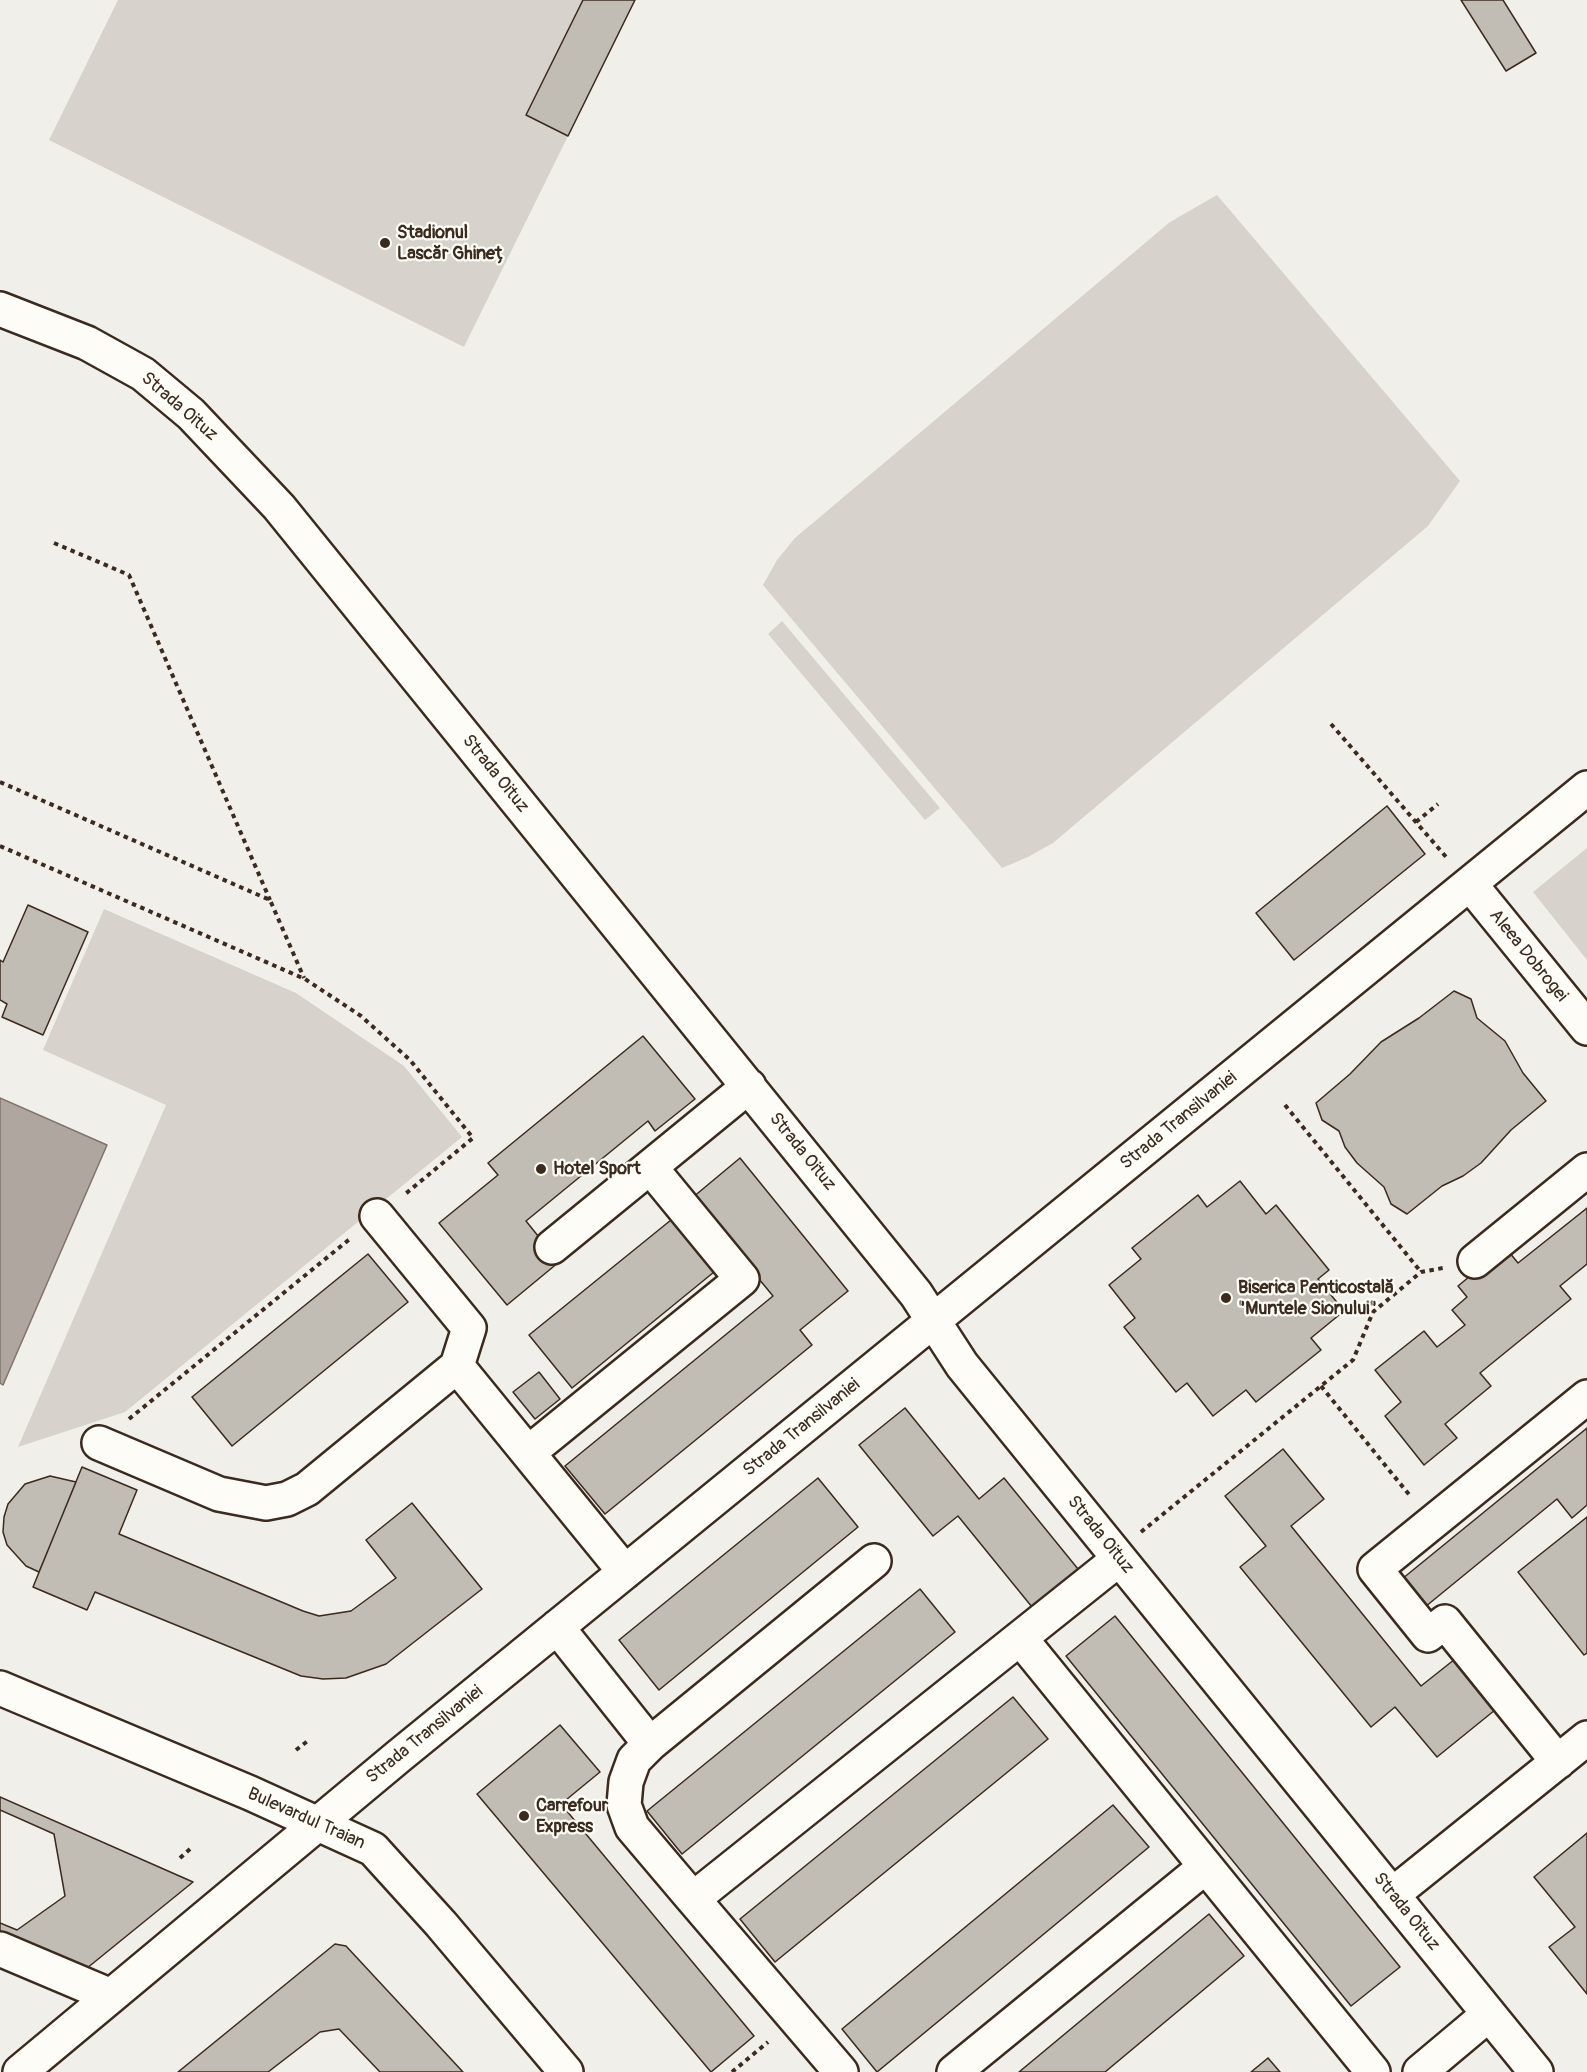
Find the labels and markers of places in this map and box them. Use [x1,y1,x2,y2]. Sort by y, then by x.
place label: Stadionul Lascăr Ghineț [397,222,506,264]
marker: Stadionul Lascăr Ghineț [378,236,392,250]
place label: Hotel Sport [553,1158,641,1180]
marker: Hotel Sport [534,1162,548,1176]
place label: Biserica Penticostală "Muntele Sionului" [1238,1277,1394,1320]
marker: Biserica Penticostală "Muntele Sionului" [1219,1291,1233,1305]
place label: Carrefour Express [536,1795,608,1838]
marker: Carrefour Express [517,1809,531,1823]

